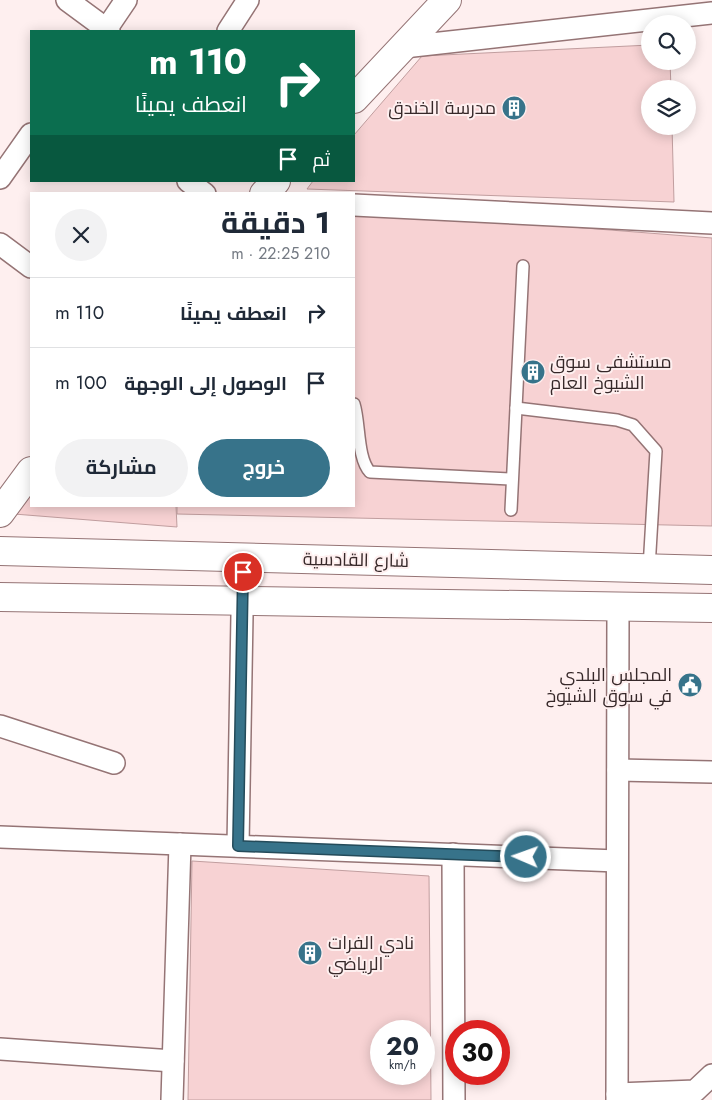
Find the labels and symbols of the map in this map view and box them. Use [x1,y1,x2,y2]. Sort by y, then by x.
place label: مدرسة الخندق [388,95,496,121]
building icon: مدرسة الخندق [501,95,527,121]
place label: مستشفى سوق الشيوخ العام [550,349,671,396]
building icon: مستشفى سوق الشيوخ العام [520,359,546,385]
street label: شارع القادسية [303,546,409,574]
pin [222,551,264,593]
place label: المجلس البلدي في سوق الشيوخ [546,662,672,710]
public building icon: المجلس البلدي في سوق الشيوخ [677,672,703,698]
position arrow [499,830,551,882]
place label: نادي الفرات الرياضي [328,930,414,977]
building icon: نادي الفرات الرياضي [297,940,323,966]
speed limit sign: 30 [445,1020,510,1085]

